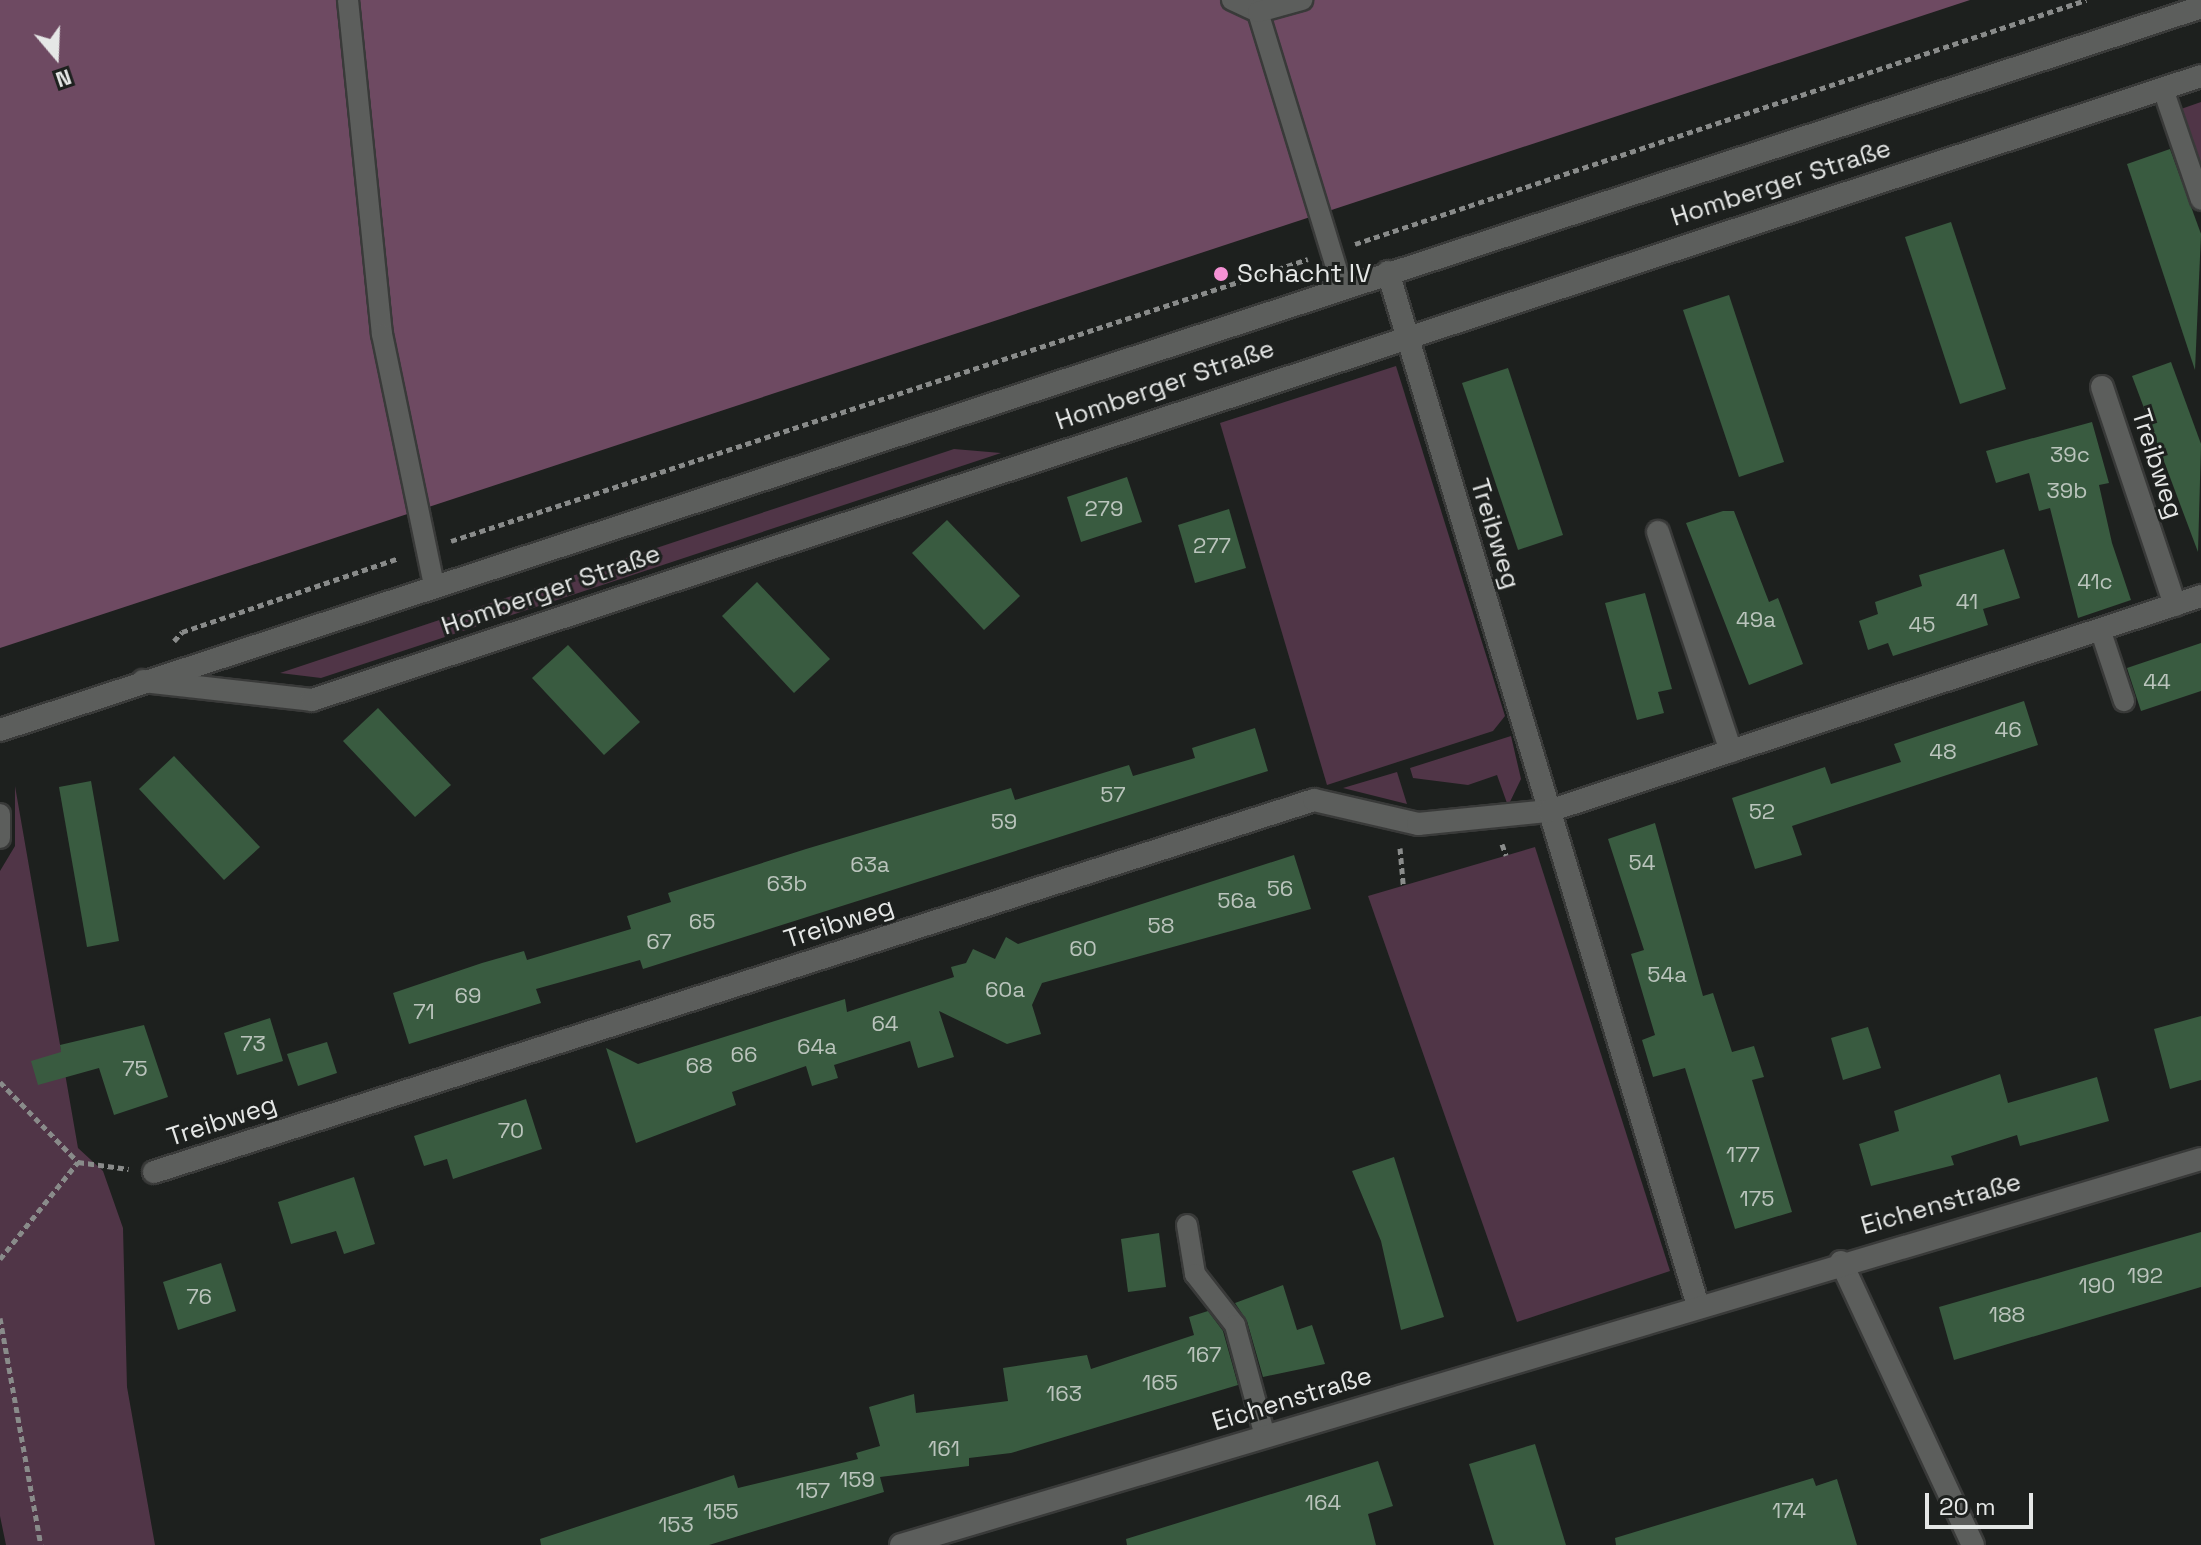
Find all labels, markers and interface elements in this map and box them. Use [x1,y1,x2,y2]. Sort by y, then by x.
north arrow [16,16,96,96]
text: N [52,63,75,94]
street label: Homberger Straße [1667,133,1895,233]
place label: Schacht IV [1237,258,1371,290]
marker: Schacht IV [1212,265,1230,283]
street label: Homberger Straße [1051,333,1279,437]
street label: Treibweg [2125,405,2189,523]
house number: 39c [2050,442,2090,468]
street label: Treibweg [1463,475,1527,593]
house number: 39b [2047,478,2087,504]
house number: 279 [1085,496,1123,522]
house number: 277 [1193,533,1231,559]
street label: Homberger Straße [437,538,665,642]
house number: 41c [2077,569,2113,595]
house number: 41 [1956,589,1978,615]
house number: 49a [1736,607,1776,633]
house number: 45 [1909,612,1935,638]
house number: 44 [2143,669,2171,695]
house number: 46 [1994,717,2022,743]
house number: 48 [1929,739,1957,765]
house number: 57 [1100,782,1126,808]
house number: 52 [1749,799,1775,825]
house number: 59 [991,809,1017,835]
house number: 54 [1629,850,1655,876]
house number: 63a [850,852,890,878]
house number: 63b [767,871,807,897]
house number: 56 [1267,876,1293,902]
house number: 56a [1217,888,1257,914]
street label: Treibweg [780,891,898,955]
house number: 65 [689,909,715,935]
house number: 58 [1148,913,1174,939]
house number: 67 [646,929,672,955]
house number: 60 [1069,936,1097,962]
house number: 54a [1647,962,1687,988]
house number: 60a [985,977,1025,1003]
house number: 69 [455,983,481,1009]
house number: 71 [413,999,435,1025]
house number: 64 [871,1011,899,1037]
house number: 73 [240,1031,266,1057]
house number: 64a [797,1034,837,1060]
house number: 66 [731,1042,757,1068]
house number: 68 [685,1053,713,1079]
house number: 75 [122,1056,148,1082]
street label: Treibweg [163,1089,281,1153]
house number: 70 [498,1118,524,1144]
house number: 177 [1726,1142,1760,1168]
street label: Eichenstraße [1857,1166,2025,1242]
house number: 175 [1740,1186,1774,1212]
house number: 192 [2127,1263,2163,1289]
house number: 190 [2079,1273,2115,1299]
house number: 76 [186,1284,212,1310]
house number: 188 [1989,1302,2025,1328]
house number: 167 [1187,1342,1221,1368]
street label: Eichenstraße [1208,1360,1376,1438]
house number: 165 [1142,1370,1178,1396]
house number: 163 [1046,1381,1082,1407]
house number: 161 [928,1436,960,1462]
house number: 159 [839,1467,875,1493]
scale bar [1929,1477,2037,1527]
house number: 157 [796,1478,830,1504]
house number: 164 [1305,1490,1341,1516]
text: 20 m [1939,1491,1996,1522]
house number: 174 [1772,1498,1806,1524]
house number: 155 [703,1499,739,1525]
house number: 153 [658,1512,694,1538]

